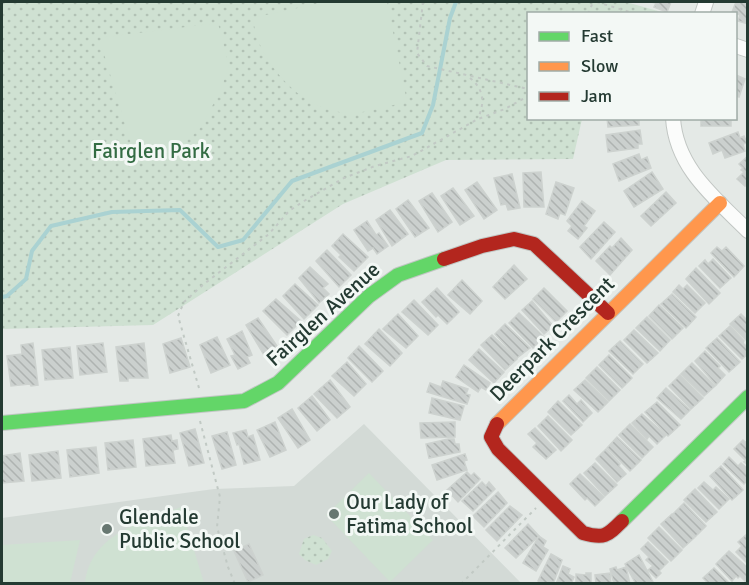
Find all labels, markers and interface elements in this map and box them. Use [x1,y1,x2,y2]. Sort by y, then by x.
legend [527,12,737,120]
text: Fast [581,25,613,47]
text: Slow [581,55,618,77]
text: Jam [581,85,612,107]
park label: Fairglen Park [92,138,211,164]
street label: Fairglen Avenue [261,256,385,372]
street label: Deerpark Crescent [484,271,620,407]
place label: Our Lady of Fatima School [346,489,473,539]
place label: Glendale Public School [119,504,240,554]
marker: Our Lady of Fatima School [327,507,341,521]
marker: Glendale Public School [100,522,114,536]

